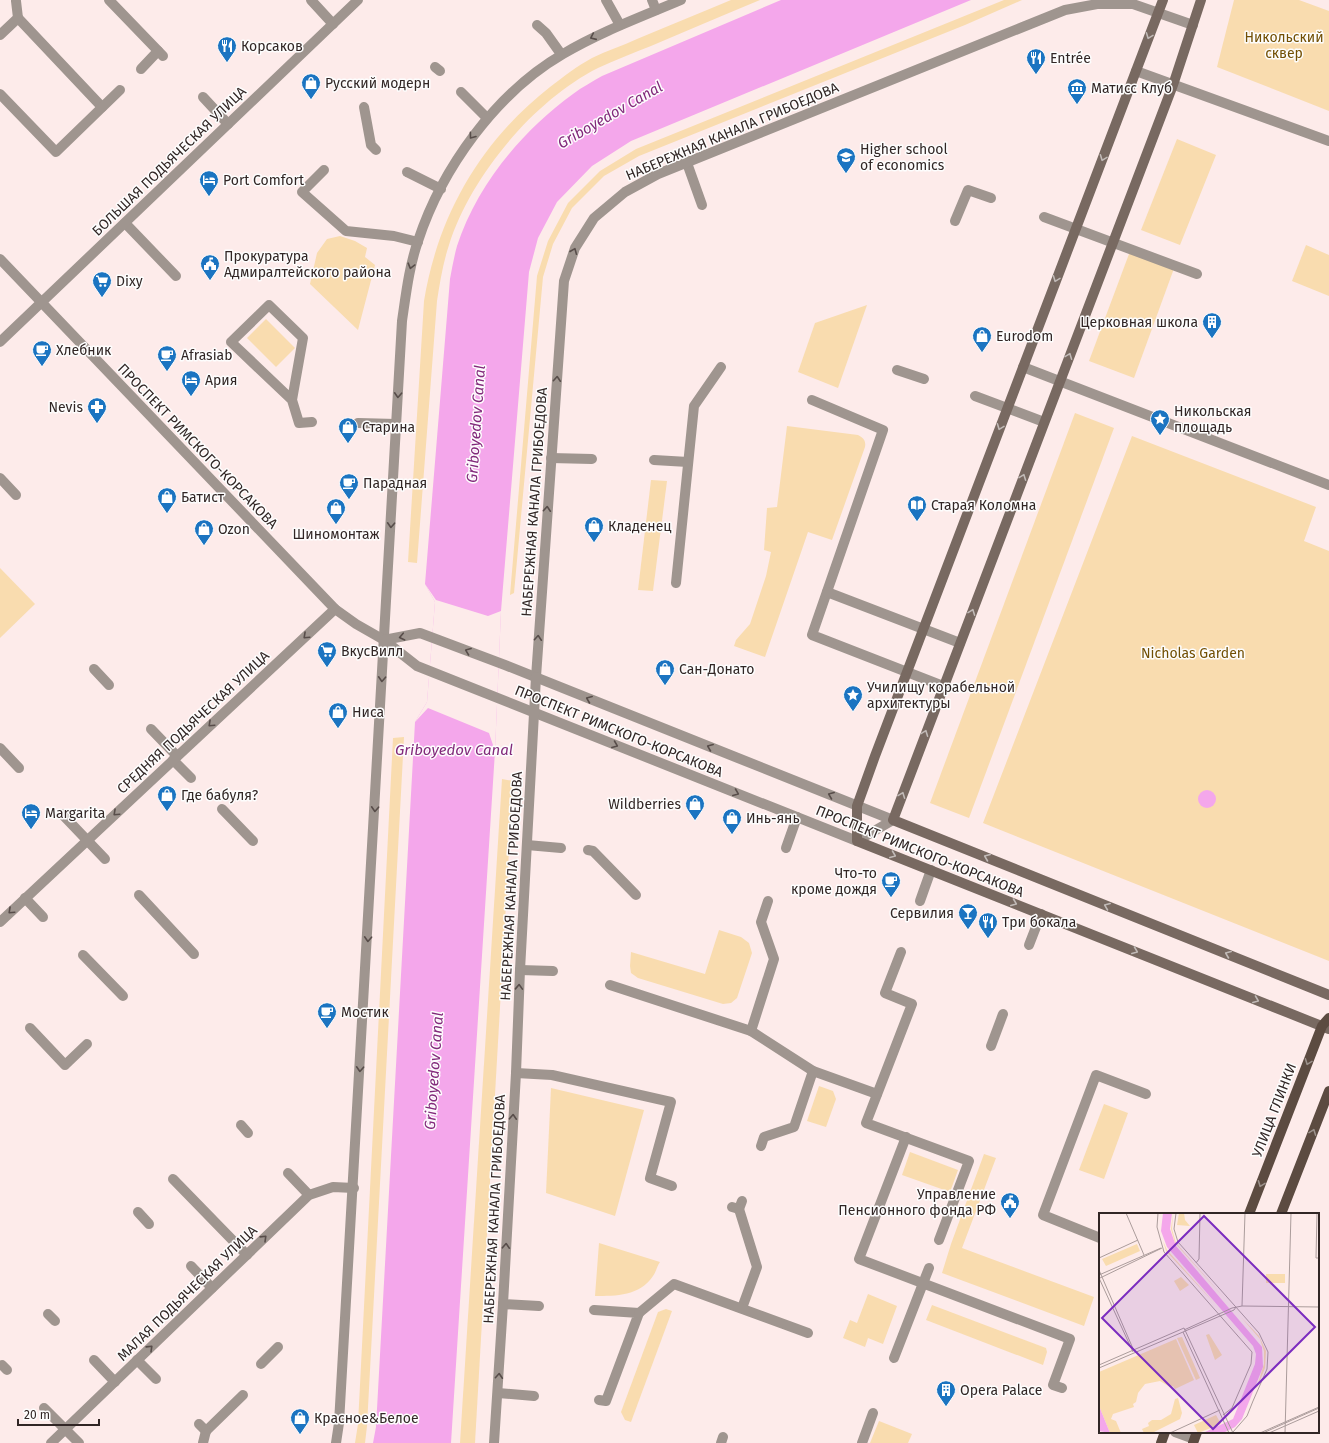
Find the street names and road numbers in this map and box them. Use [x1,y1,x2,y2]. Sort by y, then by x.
street label: НАБЕРЕЖНАЯ КАНАЛА ГРИБОЕДОВА [623,79,841,184]
street label: БОЛЬШАЯ ПОДЬЯЧЕСКАЯ УЛИЦА [89,83,250,240]
street label: ПРОСПЕКТ РИМСКОГО-КОРСАКОВА [114,360,281,532]
street label: НАБЕРЕЖНАЯ КАНАЛА ГРИБОЕДОВА [518,387,551,617]
street label: СРЕДНЯЯ ПОДЬЯЧЕСКАЯ УЛИЦА [114,647,273,797]
street label: ПРОСПЕКТ РИМСКОГО-КОРСАКОВА [512,682,725,781]
street label: НАБЕРЕЖНАЯ КАНАЛА ГРИБОЕДОВА [497,771,526,1001]
street label: ПРОСПЕКТ РИМСКОГО-КОРСАКОВА [813,802,1026,901]
street label: УЛИЦА ГЛИНКИ [1249,1061,1300,1160]
street label: НАБЕРЕЖНАЯ КАНАЛА ГРИБОЕДОВА [480,1094,509,1324]
street label: МАЛАЯ ПОДЬЯЧЕСКАЯ УЛИЦА [114,1222,261,1365]

